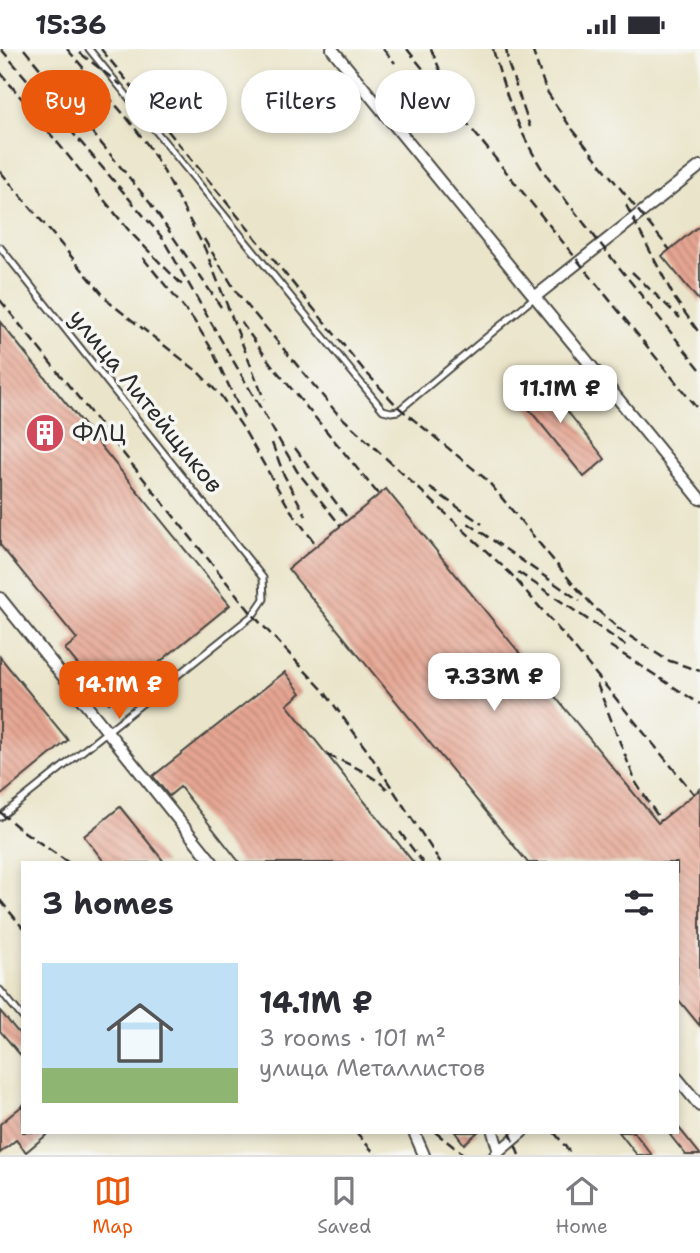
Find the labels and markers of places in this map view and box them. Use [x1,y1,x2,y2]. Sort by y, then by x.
pin: 11.1M ₽ [495,365,625,425]
building icon: ФЛЦ [24,412,66,454]
place label: ФЛЦ [72,417,126,449]
pin: 7.33M ₽ [429,653,559,713]
pin: 14.1M ₽ [54,661,184,721]

